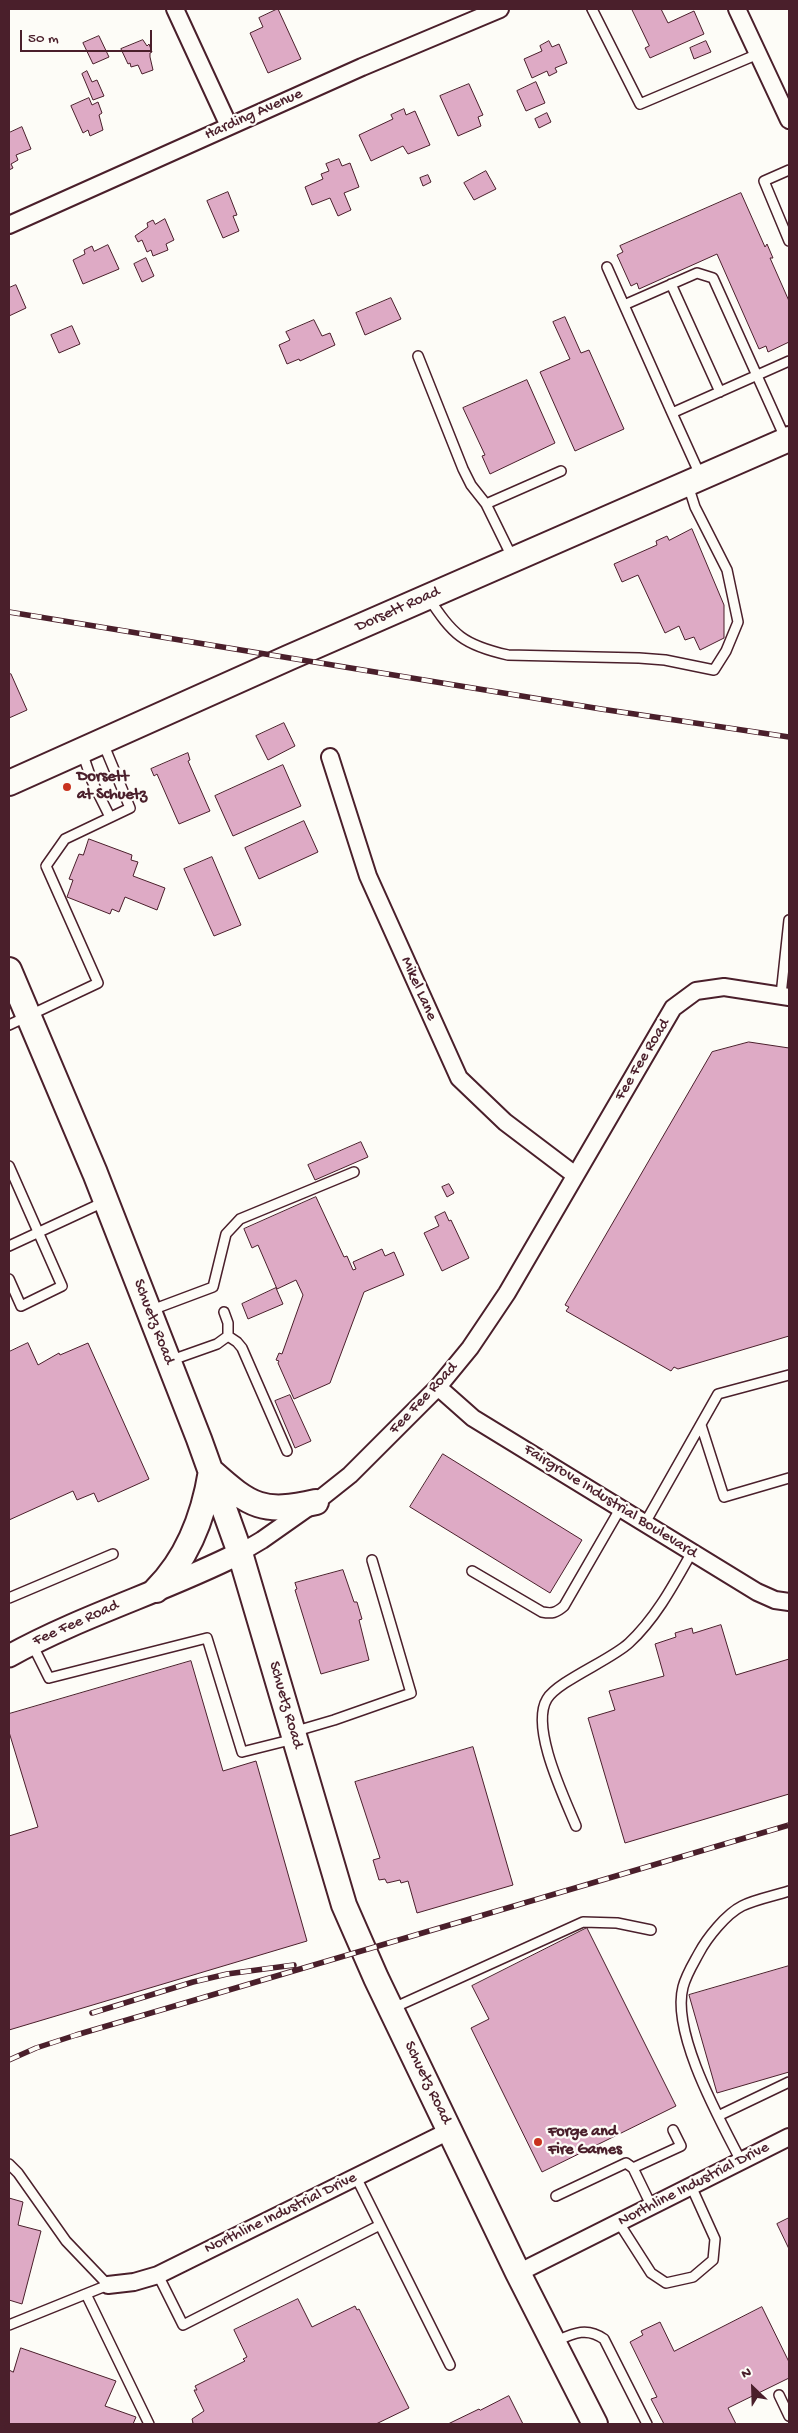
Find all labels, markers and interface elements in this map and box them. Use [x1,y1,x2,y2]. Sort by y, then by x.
scale bar [22,20,155,52]
text: 50 m [28,30,59,48]
street label: Harding Avenue [202,85,306,145]
street label: Dorsett Road [353,583,443,637]
place label: Dorsett at Schuetz [77,768,147,806]
marker: Dorsett at Schuetz [61,781,73,793]
street label: Mikel Lane [395,954,441,1024]
street label: Fee Fee Road [611,1016,675,1104]
street label: Schuetz Road [128,1277,178,1367]
street label: Fee Fee Road [386,1359,462,1439]
street label: Fairgrove Industrial Boulevard [520,1441,700,1563]
street label: Fee Fee Road [30,1597,122,1651]
street label: Schuetz Road [263,1659,307,1751]
street label: Schuetz Road [399,2039,455,2127]
place label: Forge and Fire Games [548,2123,622,2161]
marker: Forge and Fire Games [532,2136,544,2148]
street label: Northline Industrial Drive [615,2139,773,2231]
street label: Northline Industrial Drive [202,2169,360,2259]
north arrow [728,2363,778,2413]
text: N [739,2364,754,2383]

